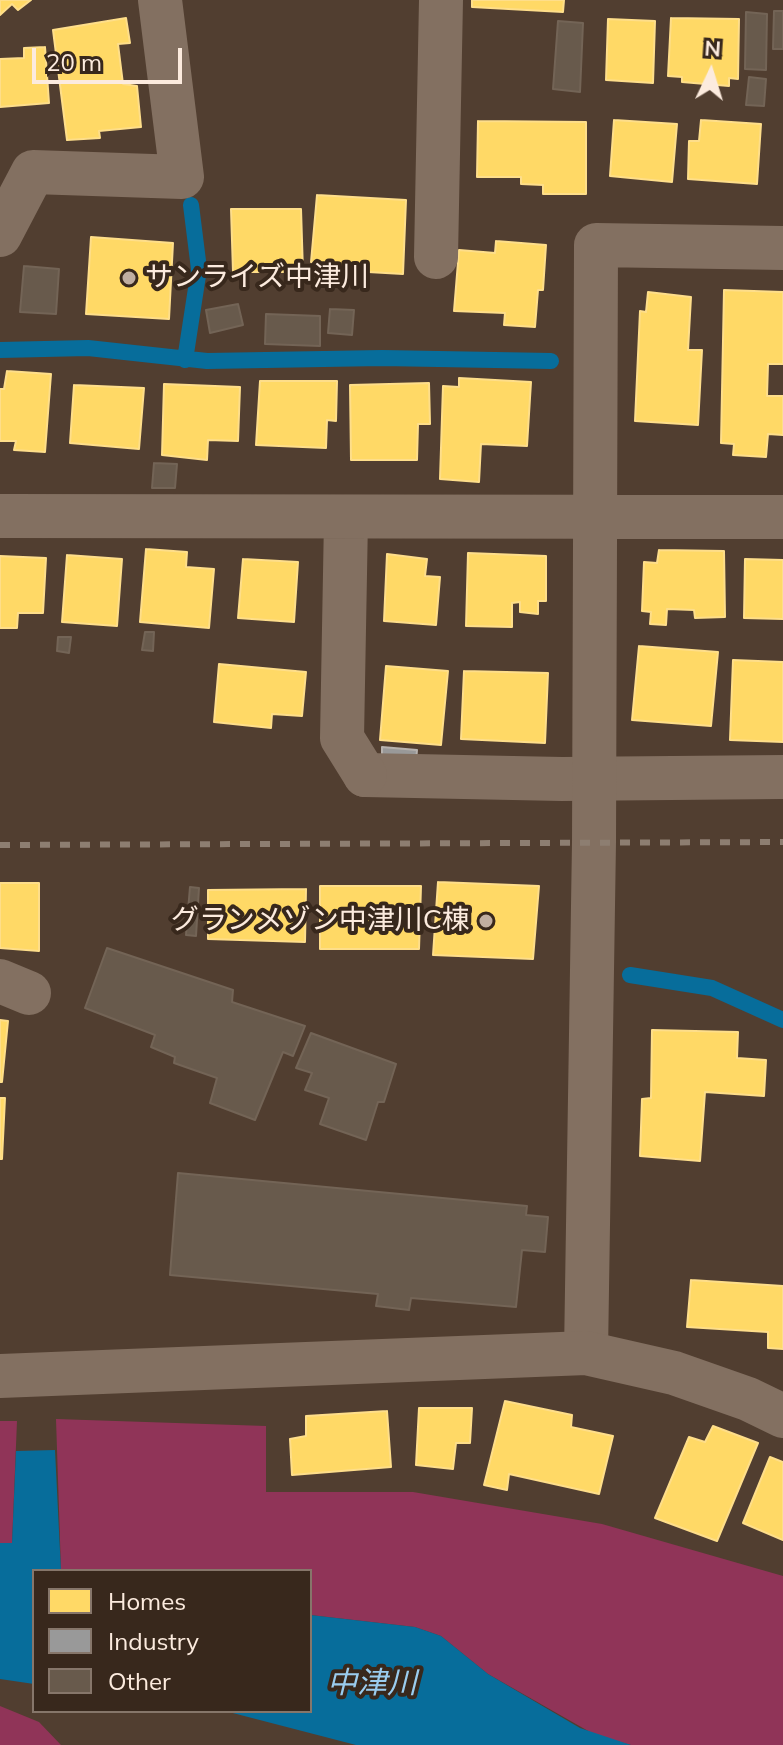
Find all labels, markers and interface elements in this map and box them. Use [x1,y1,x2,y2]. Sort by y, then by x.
scale bar [36,32,186,82]
north arrow [671,32,751,112]
text: N [703,34,722,63]
text: 20 m [46,47,102,77]
place label: サンライズ中津川 [145,261,369,295]
marker: サンライズ中津川 [120,269,138,287]
place label: グランメゾン中津川C棟 [171,904,470,938]
marker: グランメゾン中津川C棟 [477,912,495,930]
legend [32,1569,312,1713]
text: Homes [108,1586,186,1616]
text: Industry [108,1626,199,1656]
text: Other [108,1666,171,1696]
water label: 中津川 [327,1666,417,1702]

